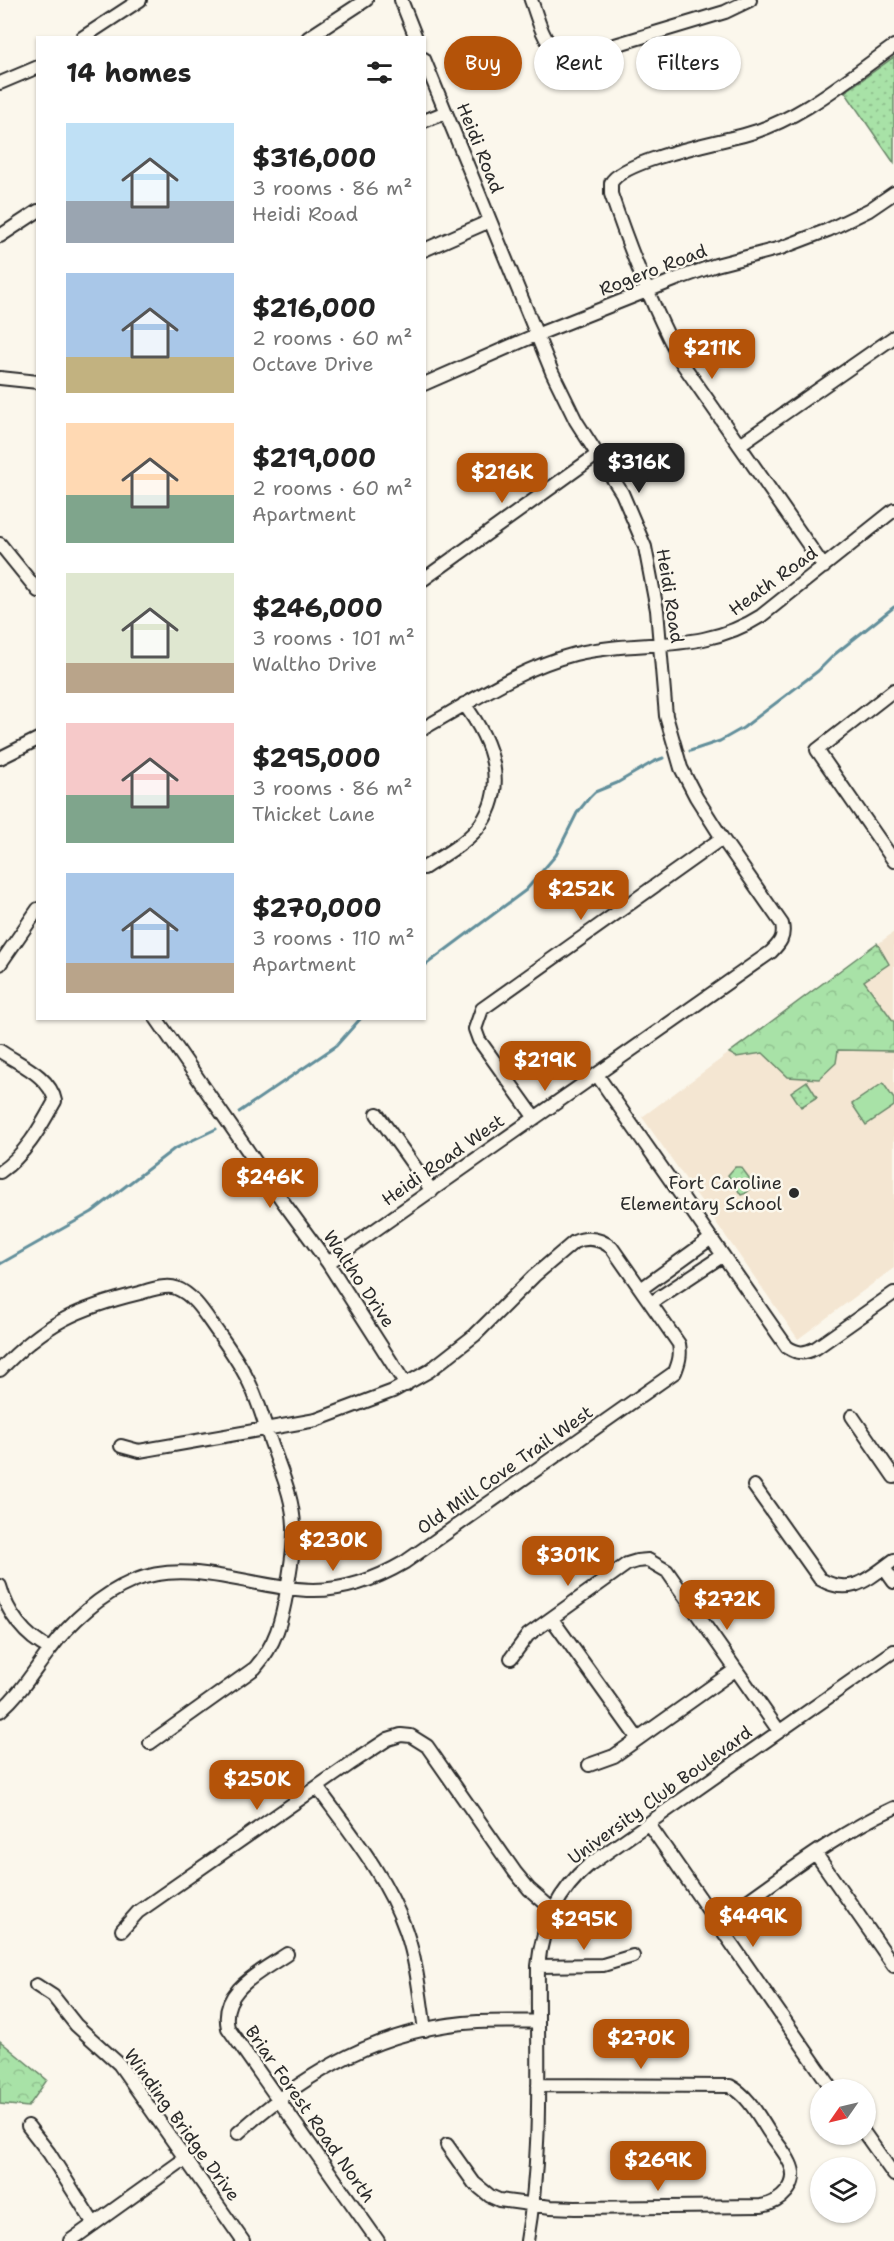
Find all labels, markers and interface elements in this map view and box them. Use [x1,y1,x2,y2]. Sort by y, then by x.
chip: Buy [444,36,522,90]
chip: Rent [534,36,624,90]
chip: Filters [636,36,741,90]
text: 14 homes [66,55,192,90]
icon: filters [363,56,396,89]
street label: Heidi Road [451,99,509,197]
text: $316,000 [252,140,376,175]
icon: home [114,147,186,219]
text: 3 rooms · 86 m² [252,175,412,201]
text: Heidi Road [252,201,358,227]
street label: Rogero Road [596,238,710,302]
text: $216,000 [252,290,376,325]
icon: home [114,297,186,369]
text: 2 rooms · 60 m² [252,325,412,351]
pin: $211K [670,329,754,380]
text: $211K [683,335,741,361]
text: Octave Drive [252,351,373,377]
text: $219,000 [252,440,376,475]
pin: $316K [597,443,681,494]
icon: home [114,447,186,519]
text: $316K [608,449,671,475]
pin: $216K [460,453,544,504]
text: $216K [471,459,533,485]
text: 2 rooms · 60 m² [252,475,412,501]
text: Apartment [252,501,356,527]
street label: Heath Road [724,541,822,621]
street label: Heidi Road [651,547,689,645]
text: $246,000 [252,590,383,625]
icon: home [114,597,186,669]
text: 3 rooms · 101 m² [252,625,415,651]
text: Waltho Drive [252,651,377,677]
text: $295,000 [252,740,381,775]
icon: home [114,747,186,819]
text: 3 rooms · 86 m² [252,775,412,801]
text: Thicket Lane [252,801,375,827]
pin: $252K [539,870,623,921]
text: $252K [548,876,614,902]
text: $270,000 [252,890,382,925]
icon: home [114,897,186,969]
text: 3 rooms · 110 m² [252,925,415,951]
text: Apartment [252,951,356,977]
pin: $219K [503,1041,587,1092]
text: $219K [514,1047,576,1073]
street label: Heidi Road West [377,1109,509,1211]
pin: $246K [228,1158,312,1209]
text: $246K [236,1164,304,1190]
place label: Fort Caroline Elementary School [620,1171,783,1216]
marker: Fort Caroline Elementary School [787,1186,801,1200]
street label: Waltho Drive [318,1226,400,1332]
street label: Old Mill Cove Trail West [412,1400,598,1540]
pin: $230K [291,1521,375,1572]
text: $230K [299,1527,367,1553]
pin: $301K [526,1536,610,1587]
text: $301K [536,1542,600,1568]
pin: $272K [685,1580,769,1631]
text: $272K [694,1586,760,1612]
street label: University Club Boulevard [563,1720,757,1870]
pin: $250K [215,1760,299,1811]
text: $250K [223,1766,291,1792]
pin: $449K [711,1897,795,1948]
pin: $295K [542,1900,626,1951]
text: $449K [719,1903,787,1929]
text: $295K [551,1906,617,1932]
pin: $270K [599,2019,683,2070]
street label: Briar Forest Road North [240,2021,380,2207]
text: $270K [607,2025,675,2051]
street label: Winding Bridge Drive [118,2044,246,2206]
north arrow [810,2079,876,2145]
map controls [810,2079,876,2223]
pin: $269K [616,2141,700,2192]
text: $269K [624,2147,692,2173]
button: layers [810,2157,876,2223]

